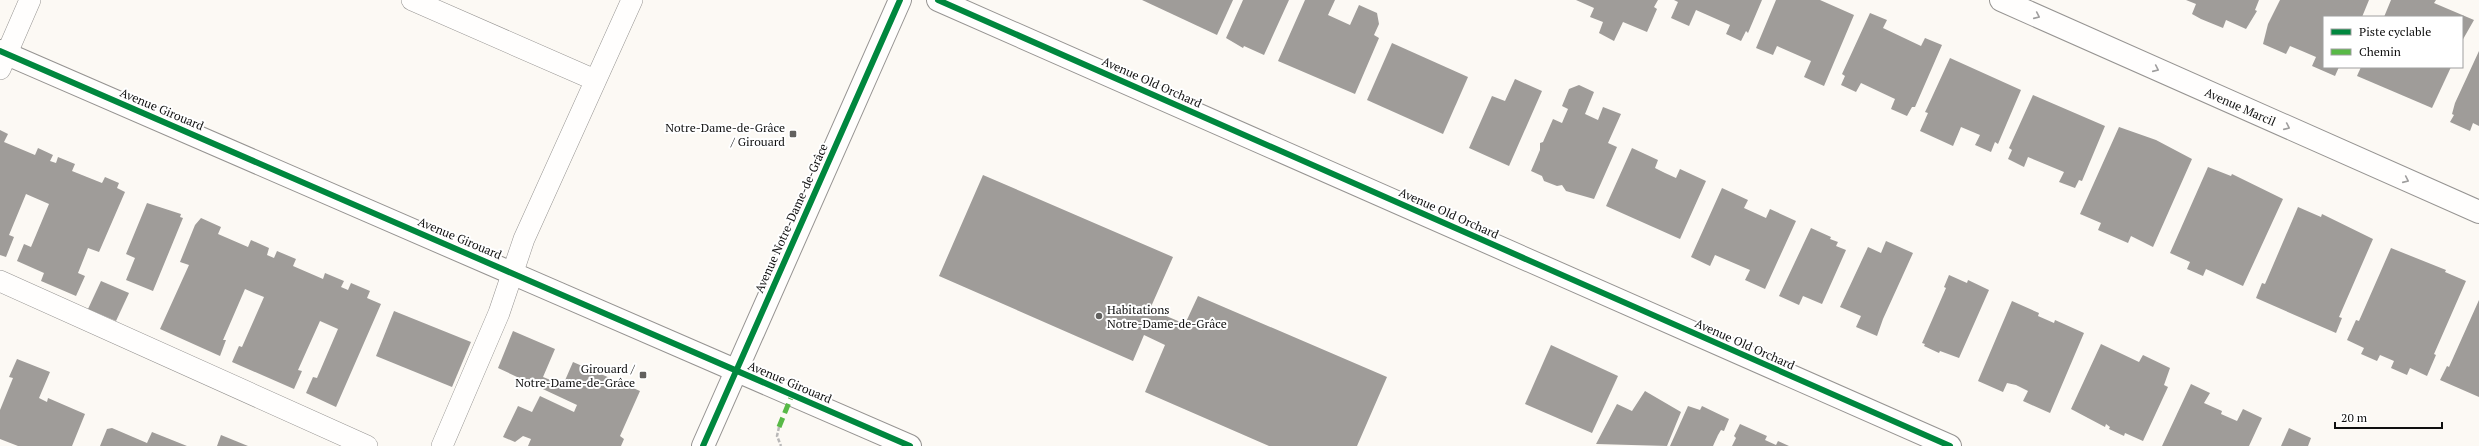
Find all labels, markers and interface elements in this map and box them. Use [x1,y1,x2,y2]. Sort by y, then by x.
one-way arrow [2032,11,2040,19]
legend [2323,16,2463,68]
text: Piste cyclable [2359,24,2431,39]
text: Chemin [2359,44,2401,59]
street label: Avenue Old Orchard [1100,53,1205,111]
one-way arrow [2152,64,2159,72]
street label: Avenue Marcil [2203,84,2279,129]
street label: Avenue Girouard [118,85,206,134]
place label: Notre-Dame-de-Grâce / Girouard [665,120,785,149]
one-way arrow [2283,122,2291,130]
marker: Notre-Dame-de-Grâce / Girouard [788,129,798,139]
street label: Avenue Notre-Dame-de-Grâce [751,141,831,295]
one-way arrow [2402,175,2410,183]
street label: Avenue Old Orchard [1397,184,1502,242]
street label: Avenue Girouard [416,214,504,263]
place label: Habitations Notre-Dame-de-Grâce [1107,302,1227,331]
marker: Habitations Notre-Dame-de-Grâce [1094,311,1104,321]
street label: Avenue Old Orchard [1693,315,1798,373]
street label: Avenue Girouard [746,358,834,407]
place label: Girouard / Notre-Dame-de-Grâce [515,361,636,390]
marker: Girouard / Notre-Dame-de-Grâce [638,370,648,380]
scale bar [2335,404,2442,430]
text: 20 m [2341,410,2368,425]

